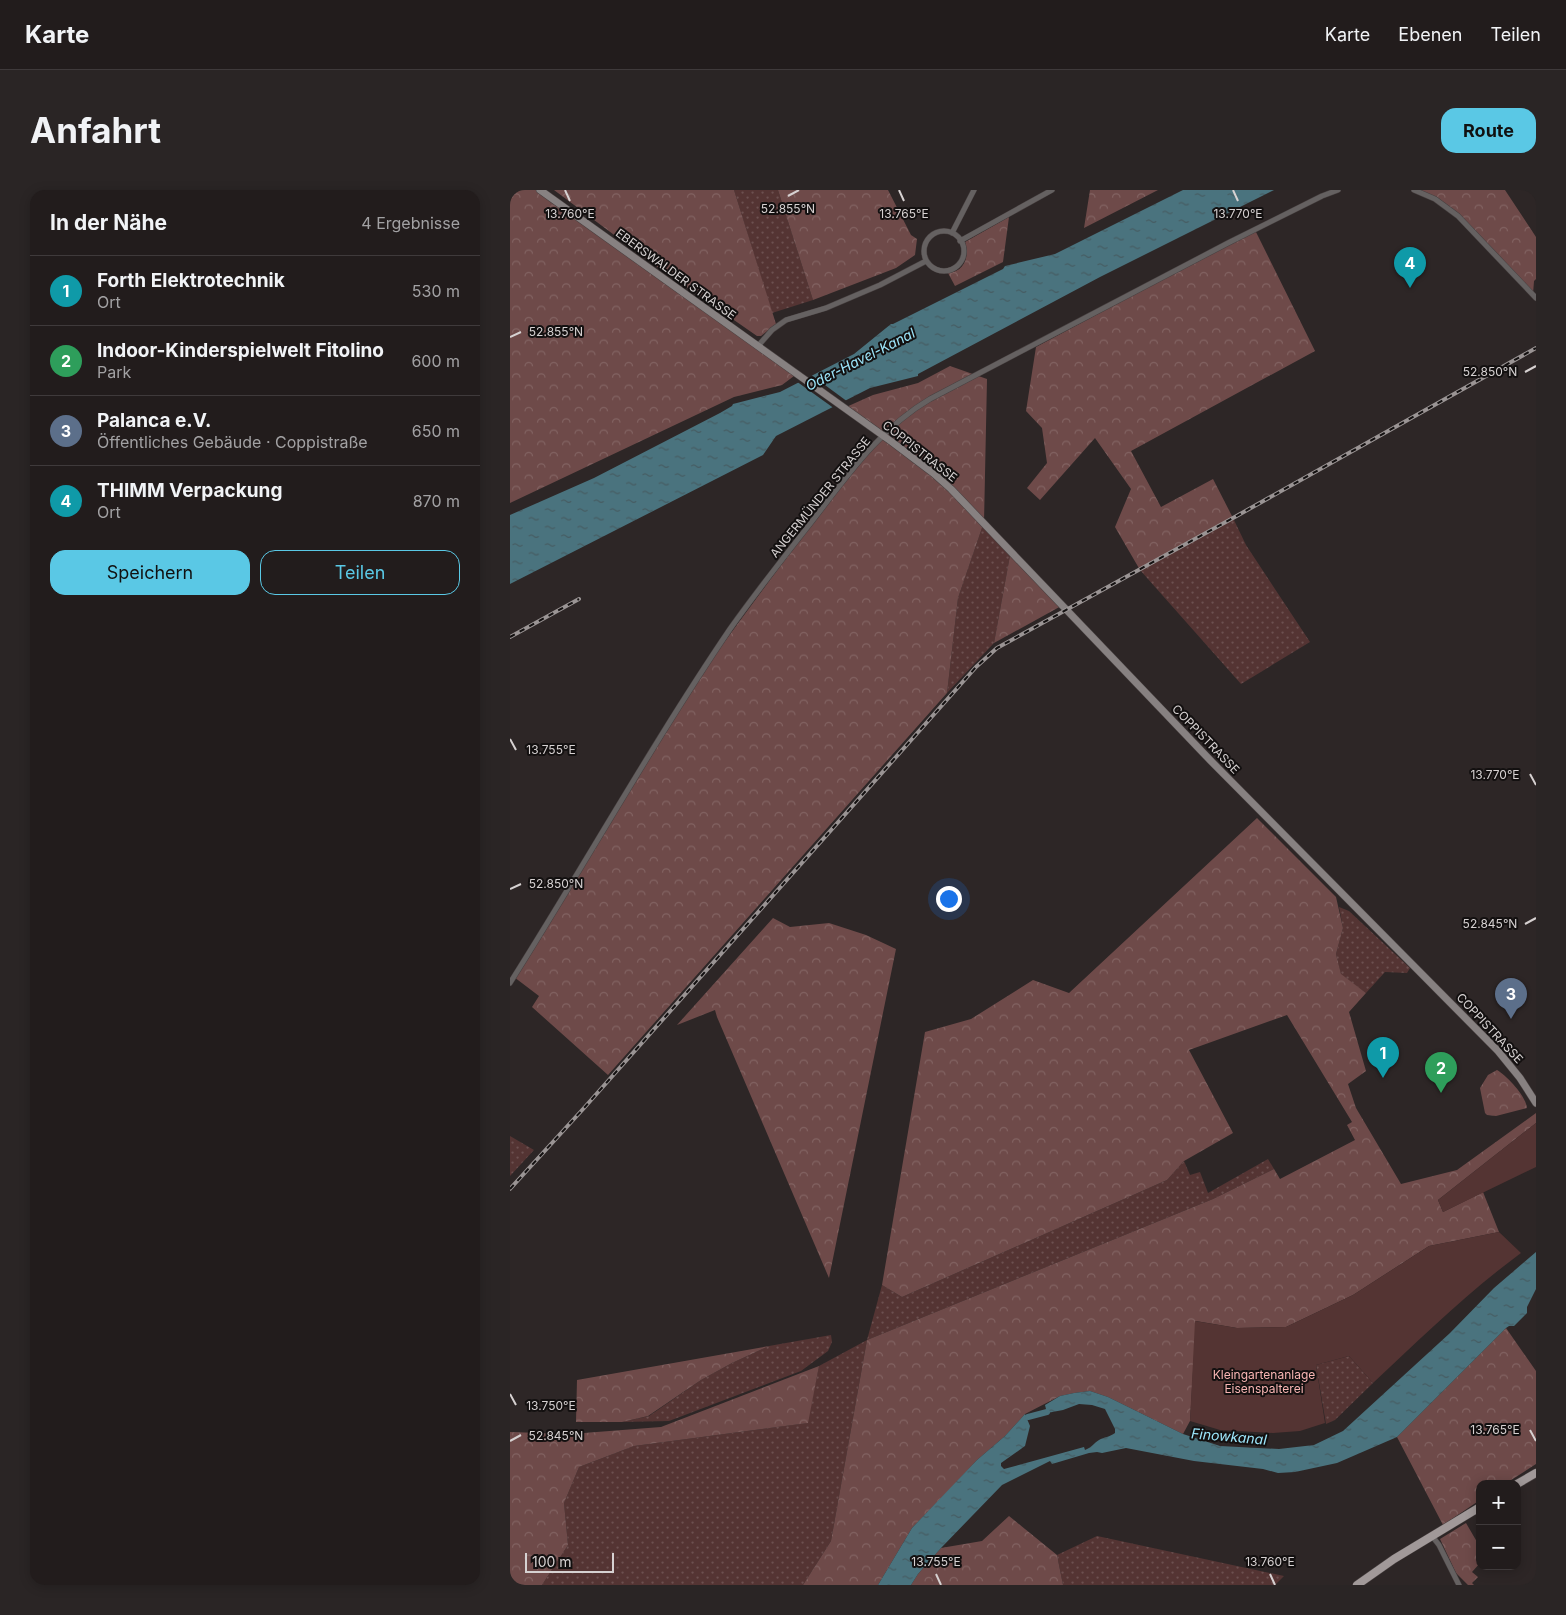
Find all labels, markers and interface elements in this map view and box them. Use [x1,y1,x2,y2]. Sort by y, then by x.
text: Karte [25,20,89,49]
text: Karte [1325,24,1370,45]
text: Ebenen [1398,24,1462,45]
text: Teilen [1490,24,1541,45]
button: Route [1441,108,1536,153]
text: Anfahrt [30,109,161,151]
text: 52.855°N [761,201,815,216]
text: 13.760°E [545,206,595,221]
text: 13.765°E [879,206,929,221]
text: 13.770°E [1213,206,1263,221]
text: In der Nähe [50,210,167,235]
text: 4 Ergebnisse [361,213,460,233]
street label: EBERSWALDER STRASSE [613,225,739,323]
pin: 4 [1394,247,1426,288]
text: Forth Elektrotechnik [97,269,285,292]
text: 1 [63,281,69,301]
text: 530 m [412,281,460,301]
text: Ort [97,292,121,312]
text: 52.855°N [529,324,583,339]
water label: Oder-Havel-Kanal [802,324,918,394]
text: Indoor-Kinderspielwelt Fitolino [97,339,384,362]
text: 2 [61,351,71,371]
text: 600 m [411,351,460,371]
text: Park [97,362,131,382]
text: 52.850°N [1463,364,1517,379]
text: Palanca e.V. [97,409,211,432]
street label: COPPISTRASSE [880,417,960,485]
text: 3 [61,421,71,441]
text: 650 m [412,421,460,441]
text: Öffentliches Gebäude · Coppistraße [97,432,368,452]
street label: ANGERMÜNDER STRASSE [767,434,873,560]
text: THIMM Verpackung [97,479,282,502]
text: 4 [61,491,71,511]
text: 870 m [413,491,460,511]
text: Ort [97,502,121,522]
button: Speichern [50,550,250,595]
button: Teilen [260,550,460,595]
street label: COPPISTRASSE [1169,701,1243,777]
text: 13.755°E [526,742,576,757]
text: 13.770°E [1470,767,1520,782]
text: 52.850°N [529,876,583,891]
your location [936,886,962,912]
text: 52.845°N [1463,916,1517,931]
pin: 3 [1495,978,1527,1019]
street label: COPPISTRASSE [1454,990,1526,1066]
pin: 1 [1367,1037,1399,1078]
pin: 2 [1425,1052,1457,1093]
park label: Kleingartenanlage Eisenspalterei [1213,1367,1315,1396]
text: 13.750°E [526,1398,576,1413]
text: 13.765°E [1470,1422,1520,1437]
water label: Finowkanal [1191,1424,1268,1448]
text: 52.845°N [529,1428,583,1443]
map controls [1476,1480,1521,1570]
button: + [1476,1480,1521,1525]
button: − [1476,1525,1521,1570]
scale bar [525,1550,614,1573]
text: 100 m [532,1553,572,1570]
text: 13.755°E [911,1554,961,1569]
text: 13.760°E [1245,1554,1295,1569]

